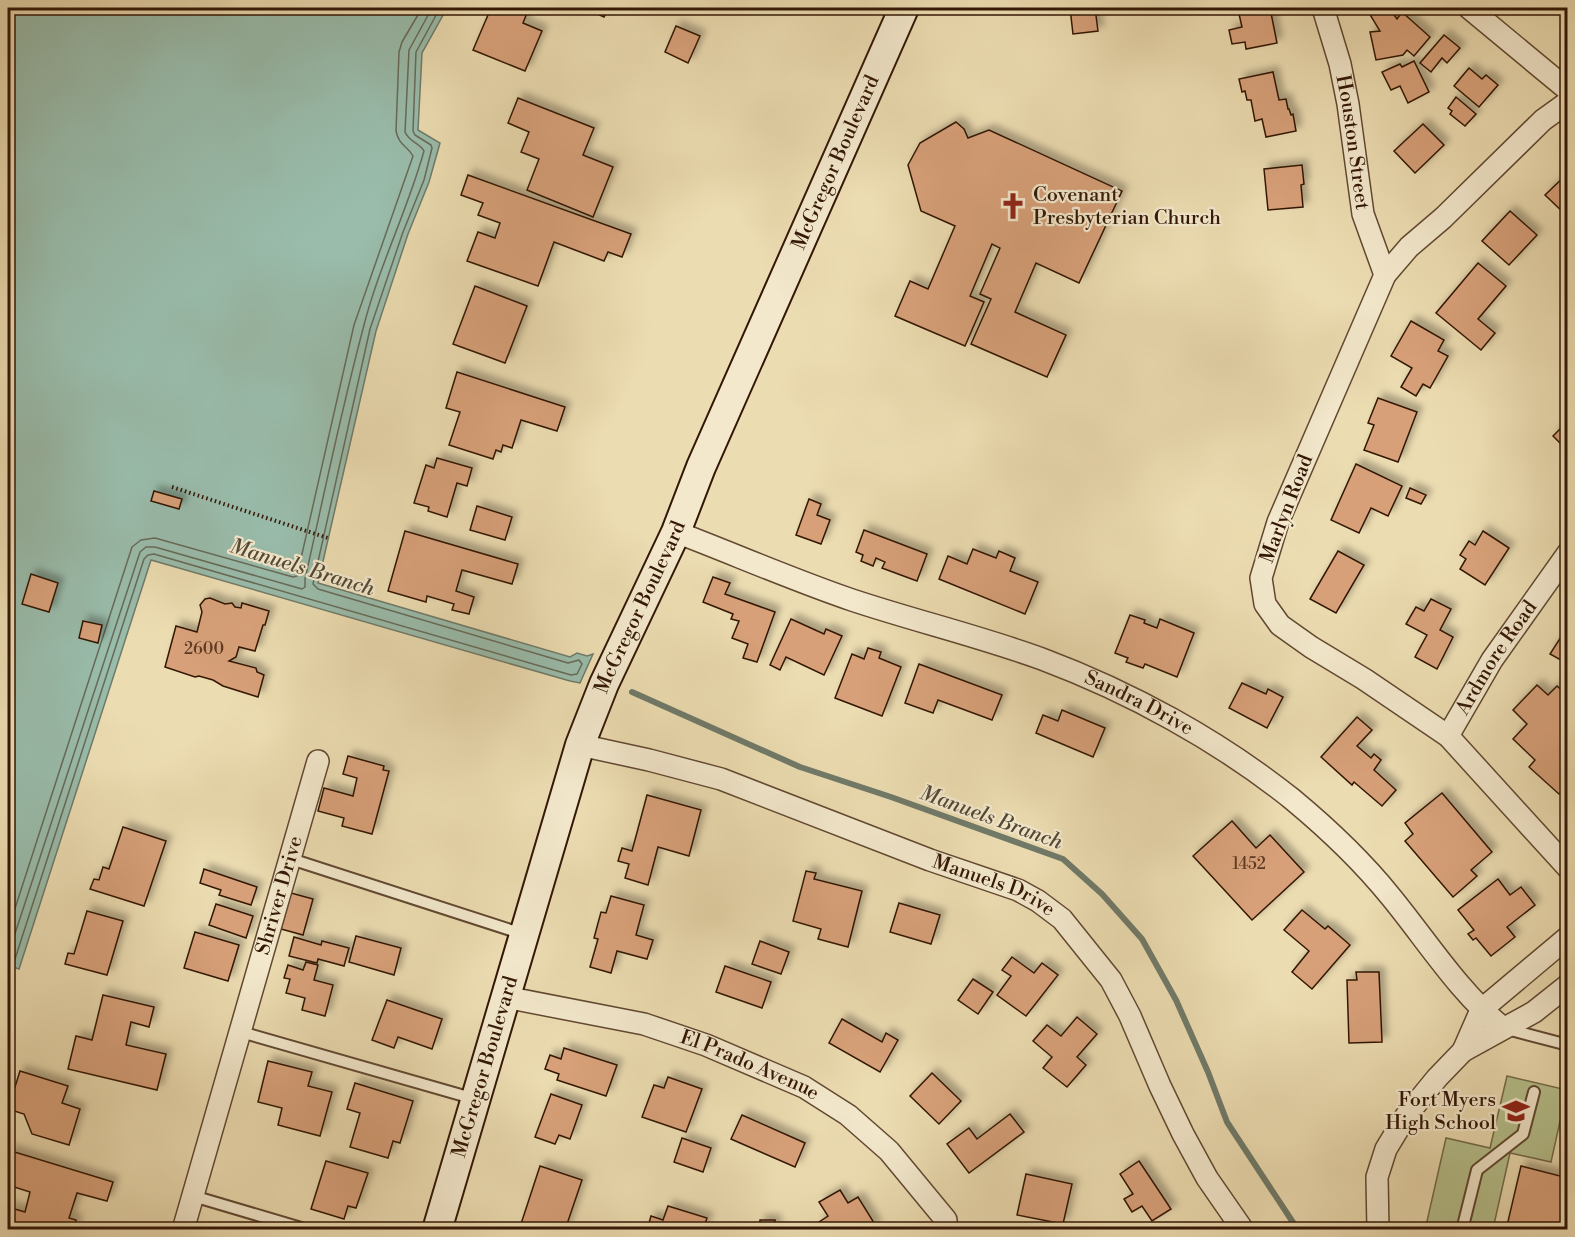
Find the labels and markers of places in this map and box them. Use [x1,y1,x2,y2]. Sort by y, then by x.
place label: Covenant Presbyterian Church [1033,183,1221,231]
church icon: Covenant Presbyterian Church [998,191,1028,221]
place label: Fort Myers High School [1385,1088,1496,1136]
school or university icon: Fort Myers High School [1501,1096,1531,1126]

